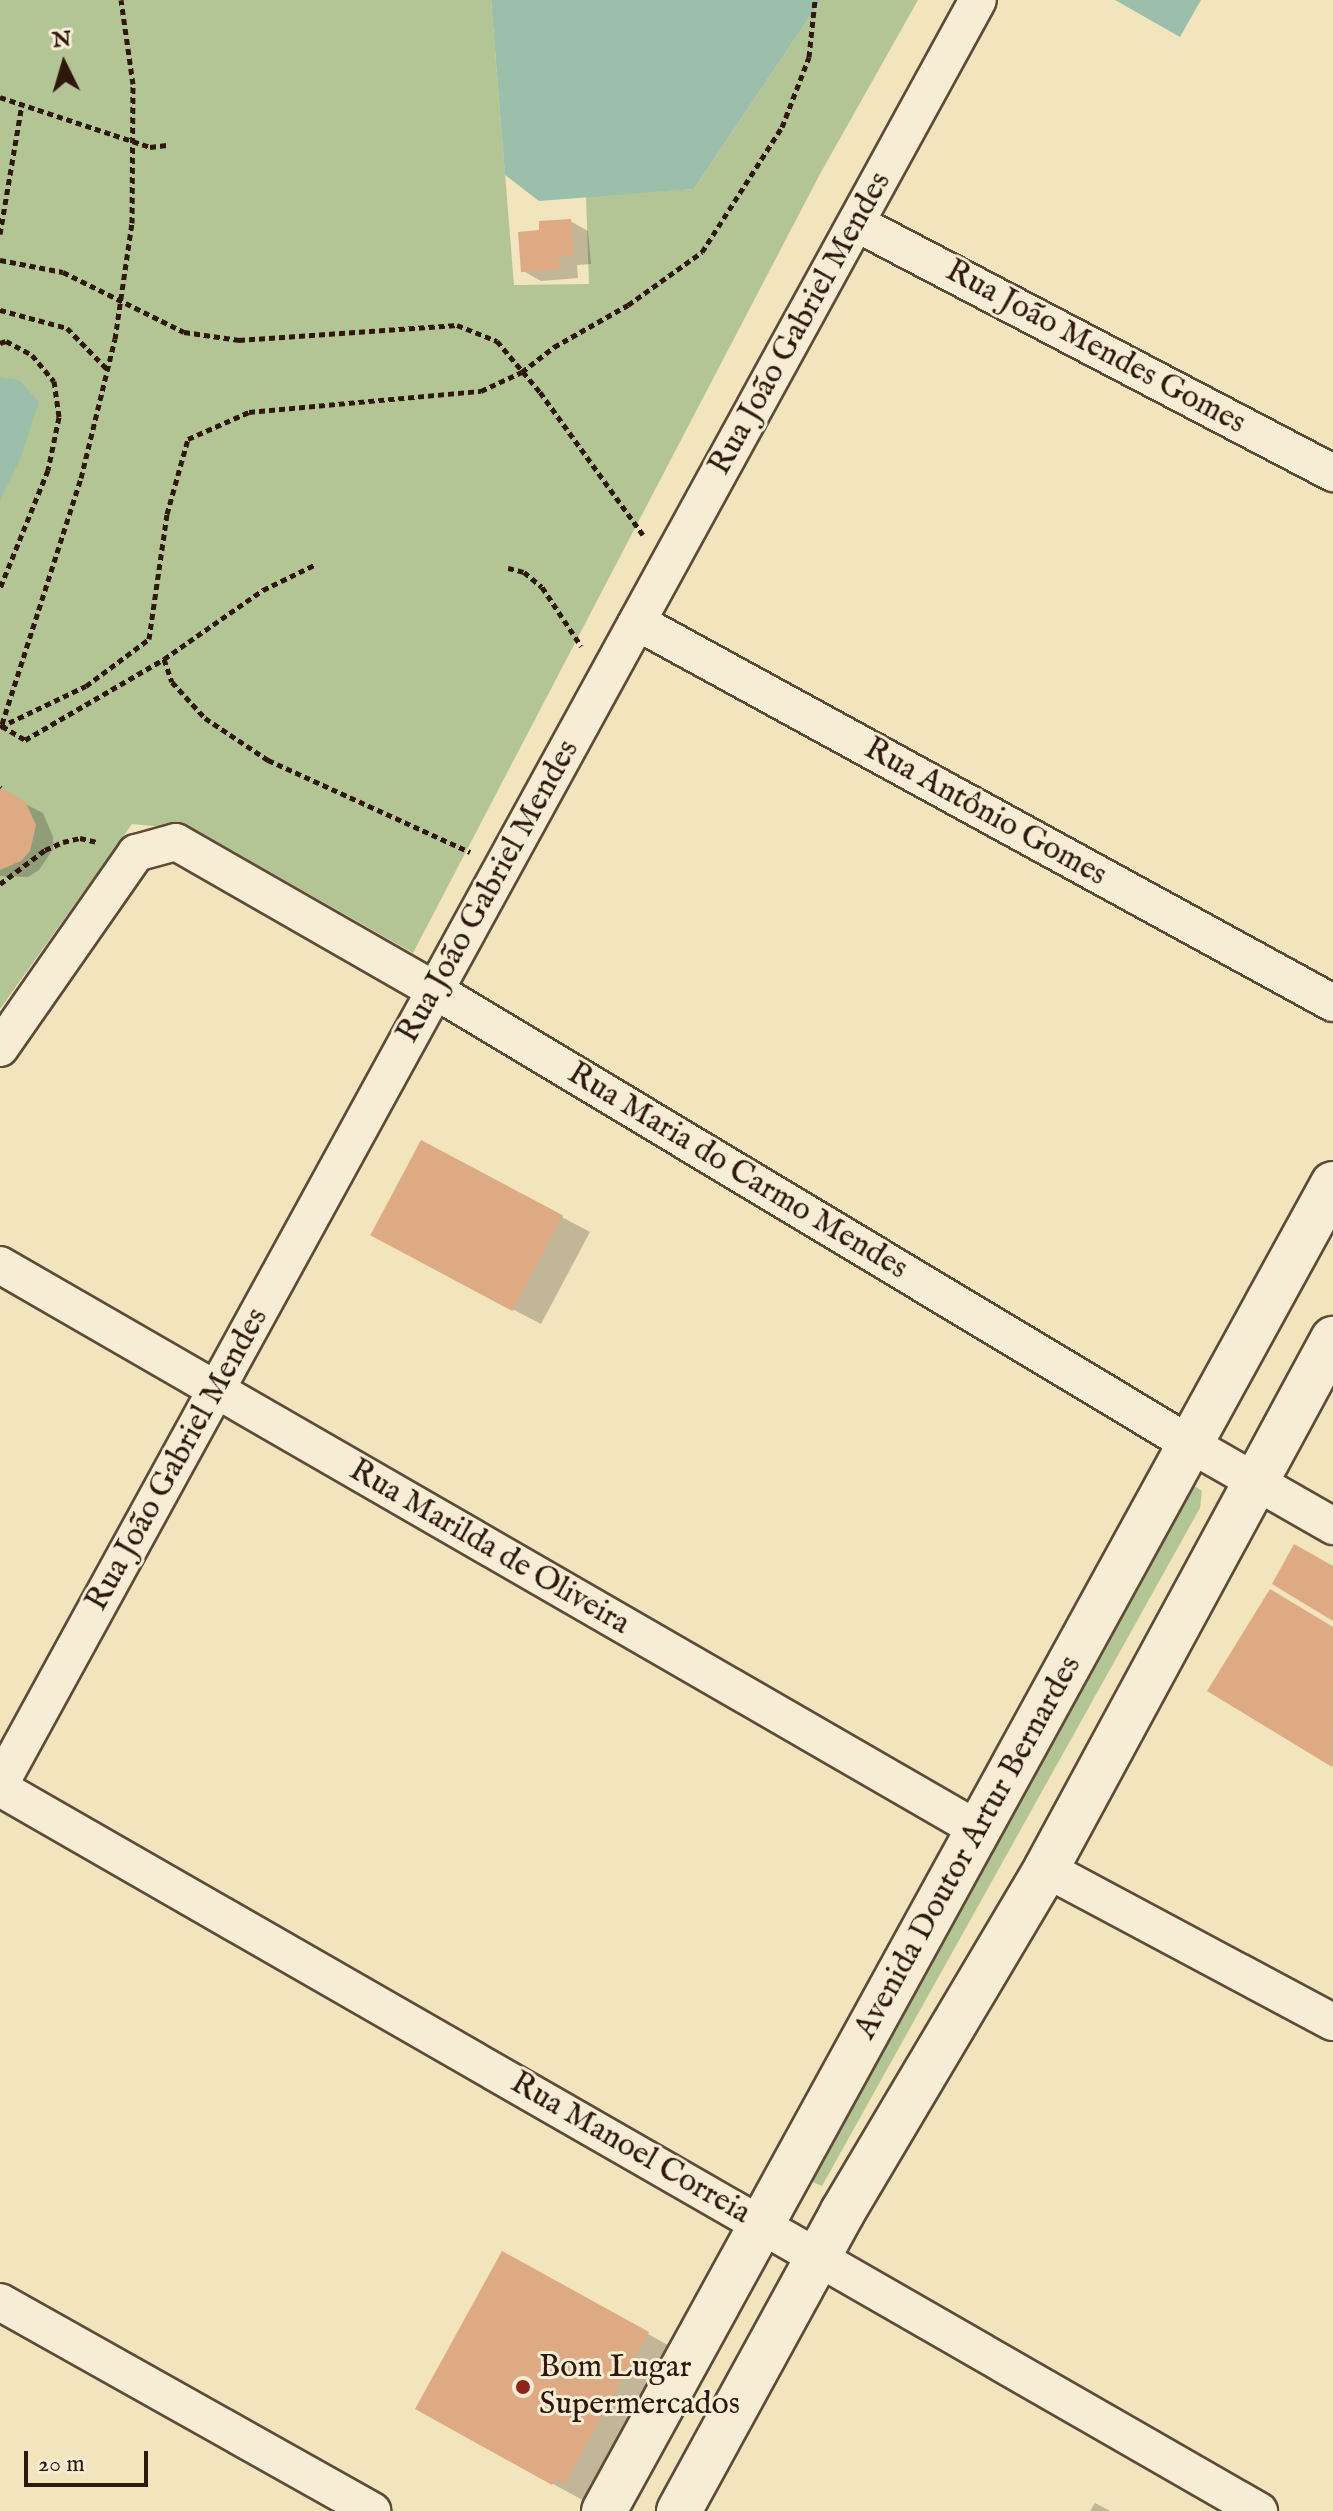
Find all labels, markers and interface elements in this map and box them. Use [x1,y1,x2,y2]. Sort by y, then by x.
north arrow [24,24,104,104]
text: N [51,25,73,55]
street label: Rua João Gabriel Mendes [702,166,900,482]
street label: Rua João Mendes Gomes [939,253,1251,443]
street label: Rua Antônio Gomes [857,730,1113,896]
street label: Rua João Gabriel Mendes [390,734,588,1050]
street label: Rua Maria do Carmo Mendes [560,1055,914,1289]
street label: Rua João Gabriel Mendes [79,1302,277,1618]
street label: Rua Marilda de Oliveira [342,1452,636,1644]
street label: Avenida Doutor Artur Bernardes [847,1650,1091,2046]
street label: Rua Manoel Correia [503,2065,757,2233]
place label: Bom Lugar Supermercados [539,2350,740,2425]
marker: Bom Lugar Supermercados [514,2378,532,2396]
scale bar [28,2435,152,2485]
text: 20 m [38,2449,85,2480]

